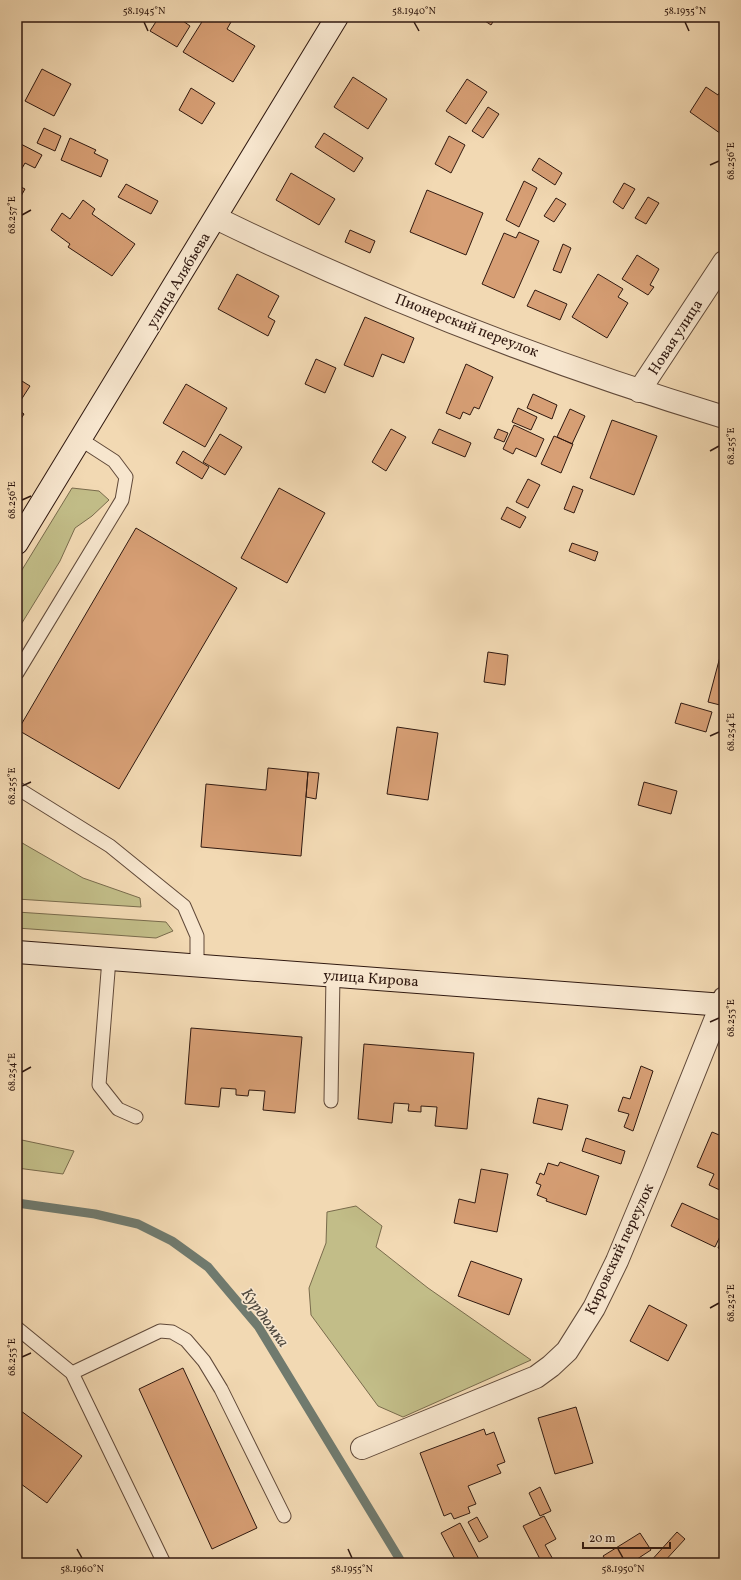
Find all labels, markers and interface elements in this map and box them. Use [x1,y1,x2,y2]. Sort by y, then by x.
text: 58.1945°N [123,4,166,18]
text: 58.1940°N [392,4,436,18]
text: 58.1935°N [664,4,707,18]
text: 68.256°E [724,142,738,180]
text: 68.257°E [5,196,19,234]
street label: улица Алябьева [142,229,216,333]
street label: Пионерский переулок [392,289,541,363]
street label: Новая улица [644,296,709,380]
text: 68.255°E [724,427,738,465]
text: 68.256°E [5,481,19,519]
text: 68.254°E [724,713,738,751]
text: 68.255°E [5,767,19,805]
street label: улица Кирова [322,966,419,993]
text: 68.253°E [724,999,738,1037]
text: 68.254°E [5,1053,19,1091]
street label: Кировский переулок [581,1181,660,1319]
water label: Курдюмка [235,1284,294,1353]
text: 68.252°E [724,1284,738,1322]
text: 68.253°E [5,1338,19,1376]
scale bar [583,1524,670,1550]
text: 20 m [589,1531,616,1547]
text: 58.1960°N [60,1562,104,1576]
text: 58.1955°N [331,1562,374,1576]
text: 58.1950°N [602,1562,645,1576]

